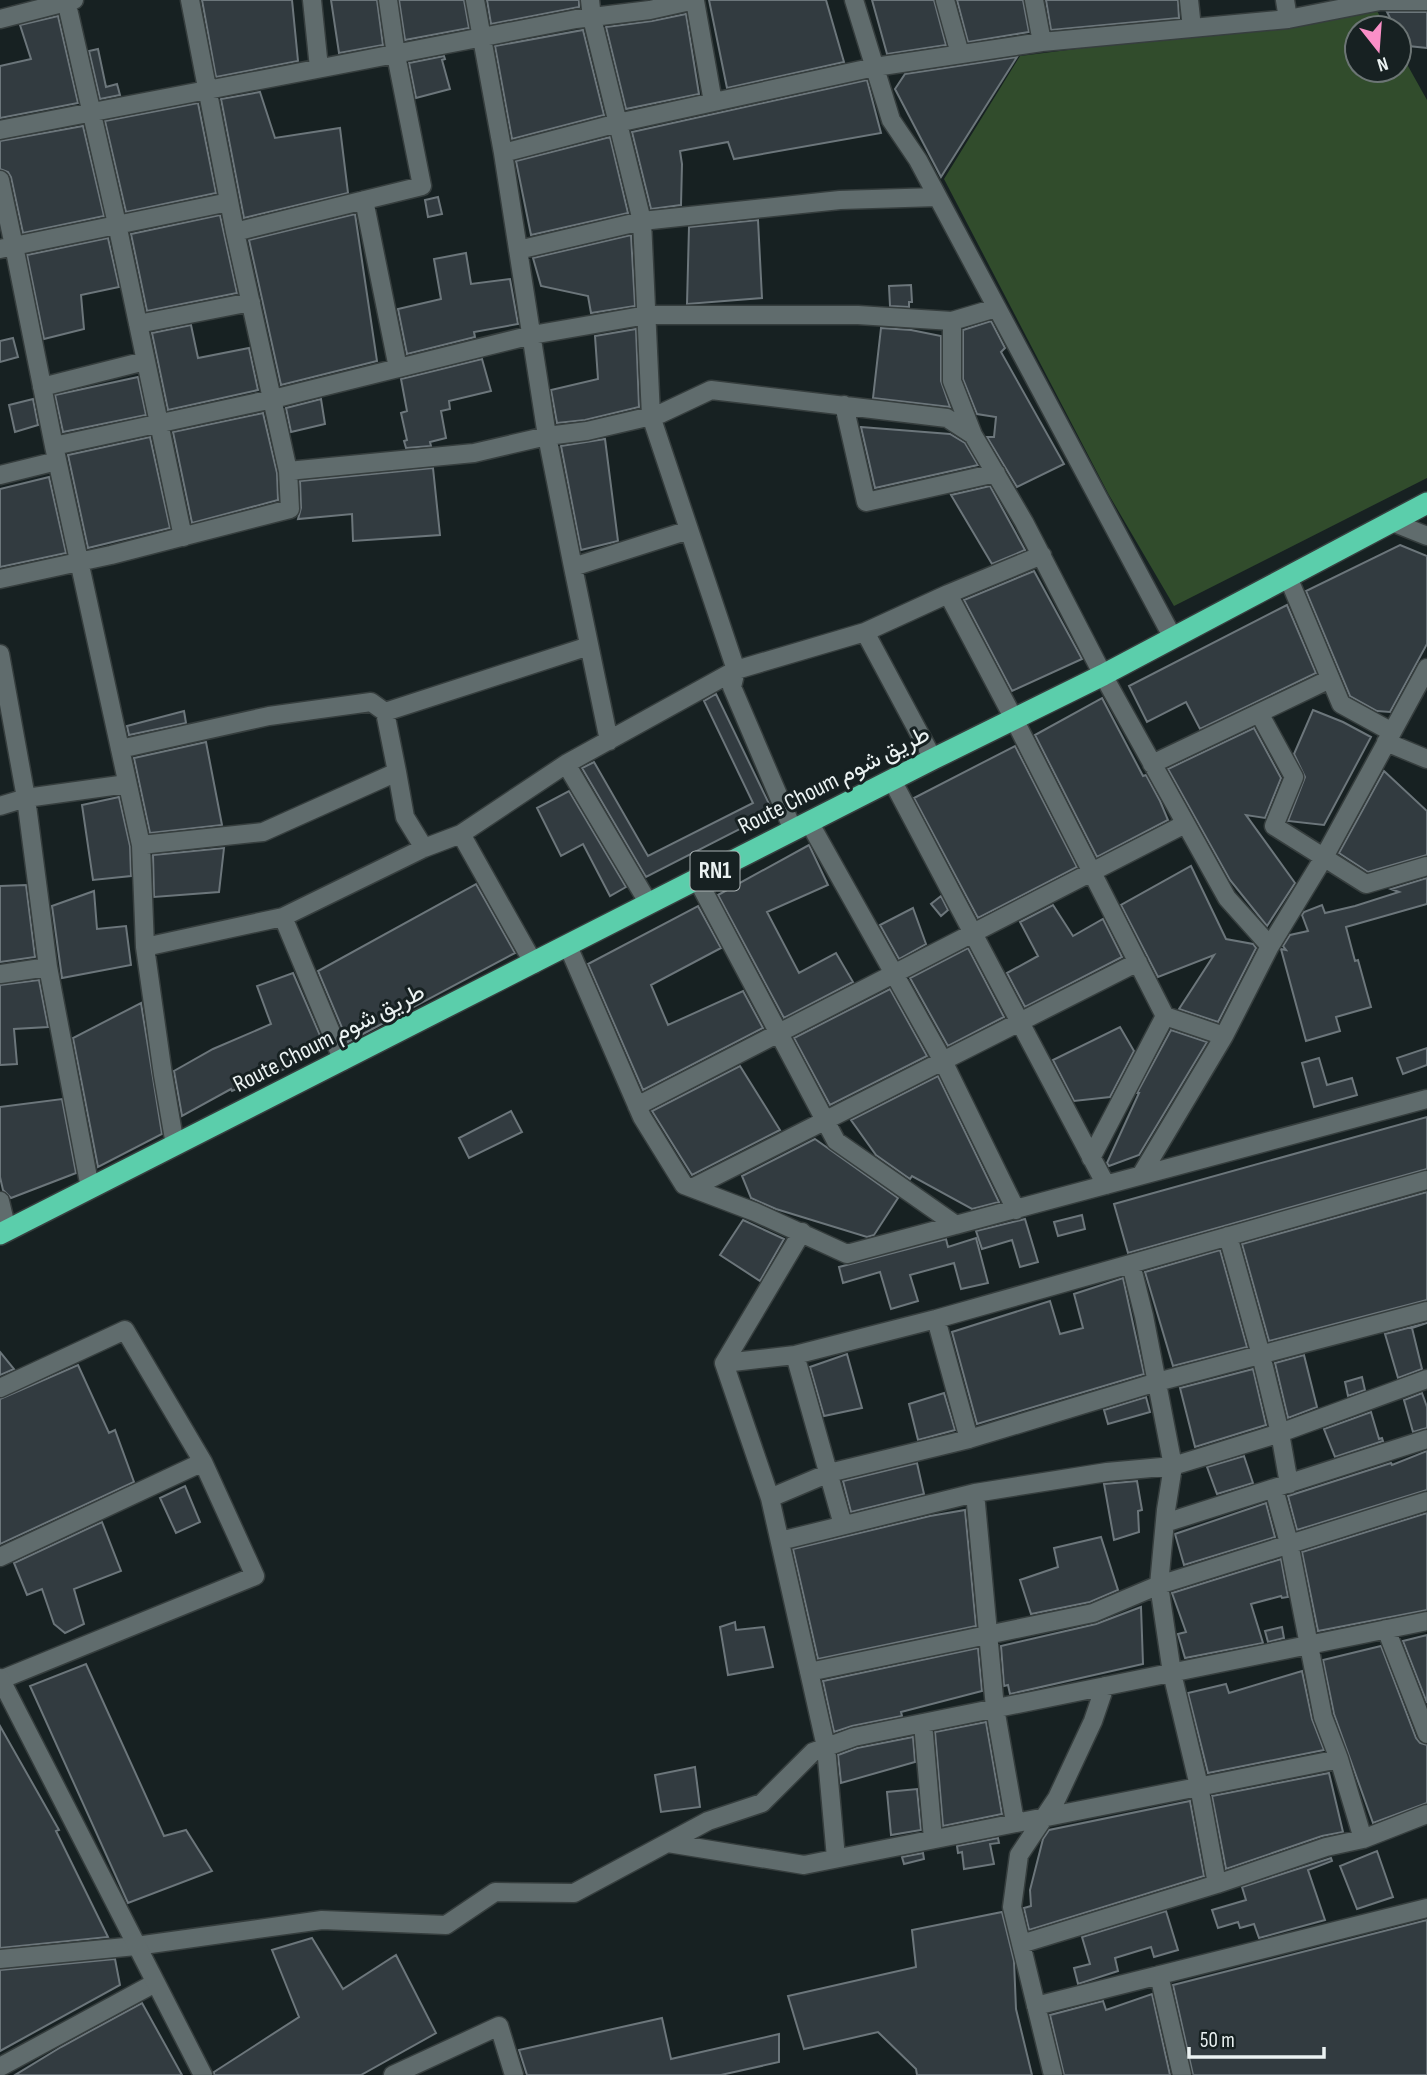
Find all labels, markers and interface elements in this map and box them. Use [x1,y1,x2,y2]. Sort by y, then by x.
north arrow [1343,14,1413,84]
text: N [1374,51,1391,76]
street label: Route Choum طريق شوم [733,719,935,842]
road number: RN1 [690,852,740,890]
street label: Route Choum طريق شوم [228,977,430,1100]
scale bar [1189,2016,1324,2060]
text: 50 m [1200,2028,1235,2053]

